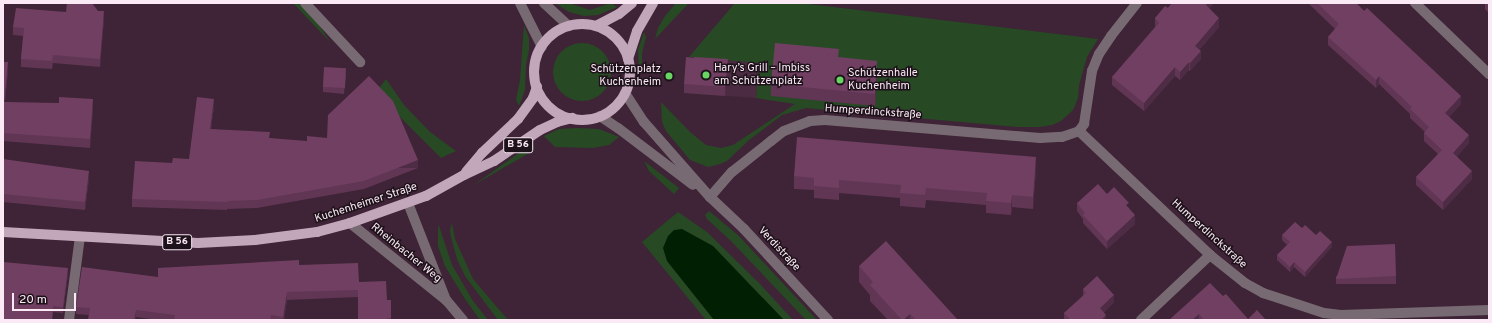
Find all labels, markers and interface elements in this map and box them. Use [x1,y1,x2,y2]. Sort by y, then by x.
place label: Hary’s Grill – Imbiss am Schützenplatz [714,62,810,88]
place label: Schützenplatz Kuchenheim [591,63,661,89]
place label: Schützenhalle Kuchenheim [848,67,918,93]
marker: Hary’s Grill – Imbiss am Schützenplatz [701,70,711,80]
marker: Schützenplatz Kuchenheim [664,71,674,81]
marker: Schützenhalle Kuchenheim [835,75,845,85]
street label: Humperdinckstraße [824,102,922,122]
road number: B 56 [503,137,533,153]
street label: Kuchenheimer Straße [313,180,419,226]
street label: Humperdinckstraße [1169,197,1249,271]
street label: Rheinbacher Weg [368,221,444,285]
street label: Verdistraße [755,224,803,274]
road number: B 56 [162,234,192,250]
scale bar [14,285,78,311]
text: 20 m [19,292,47,308]

